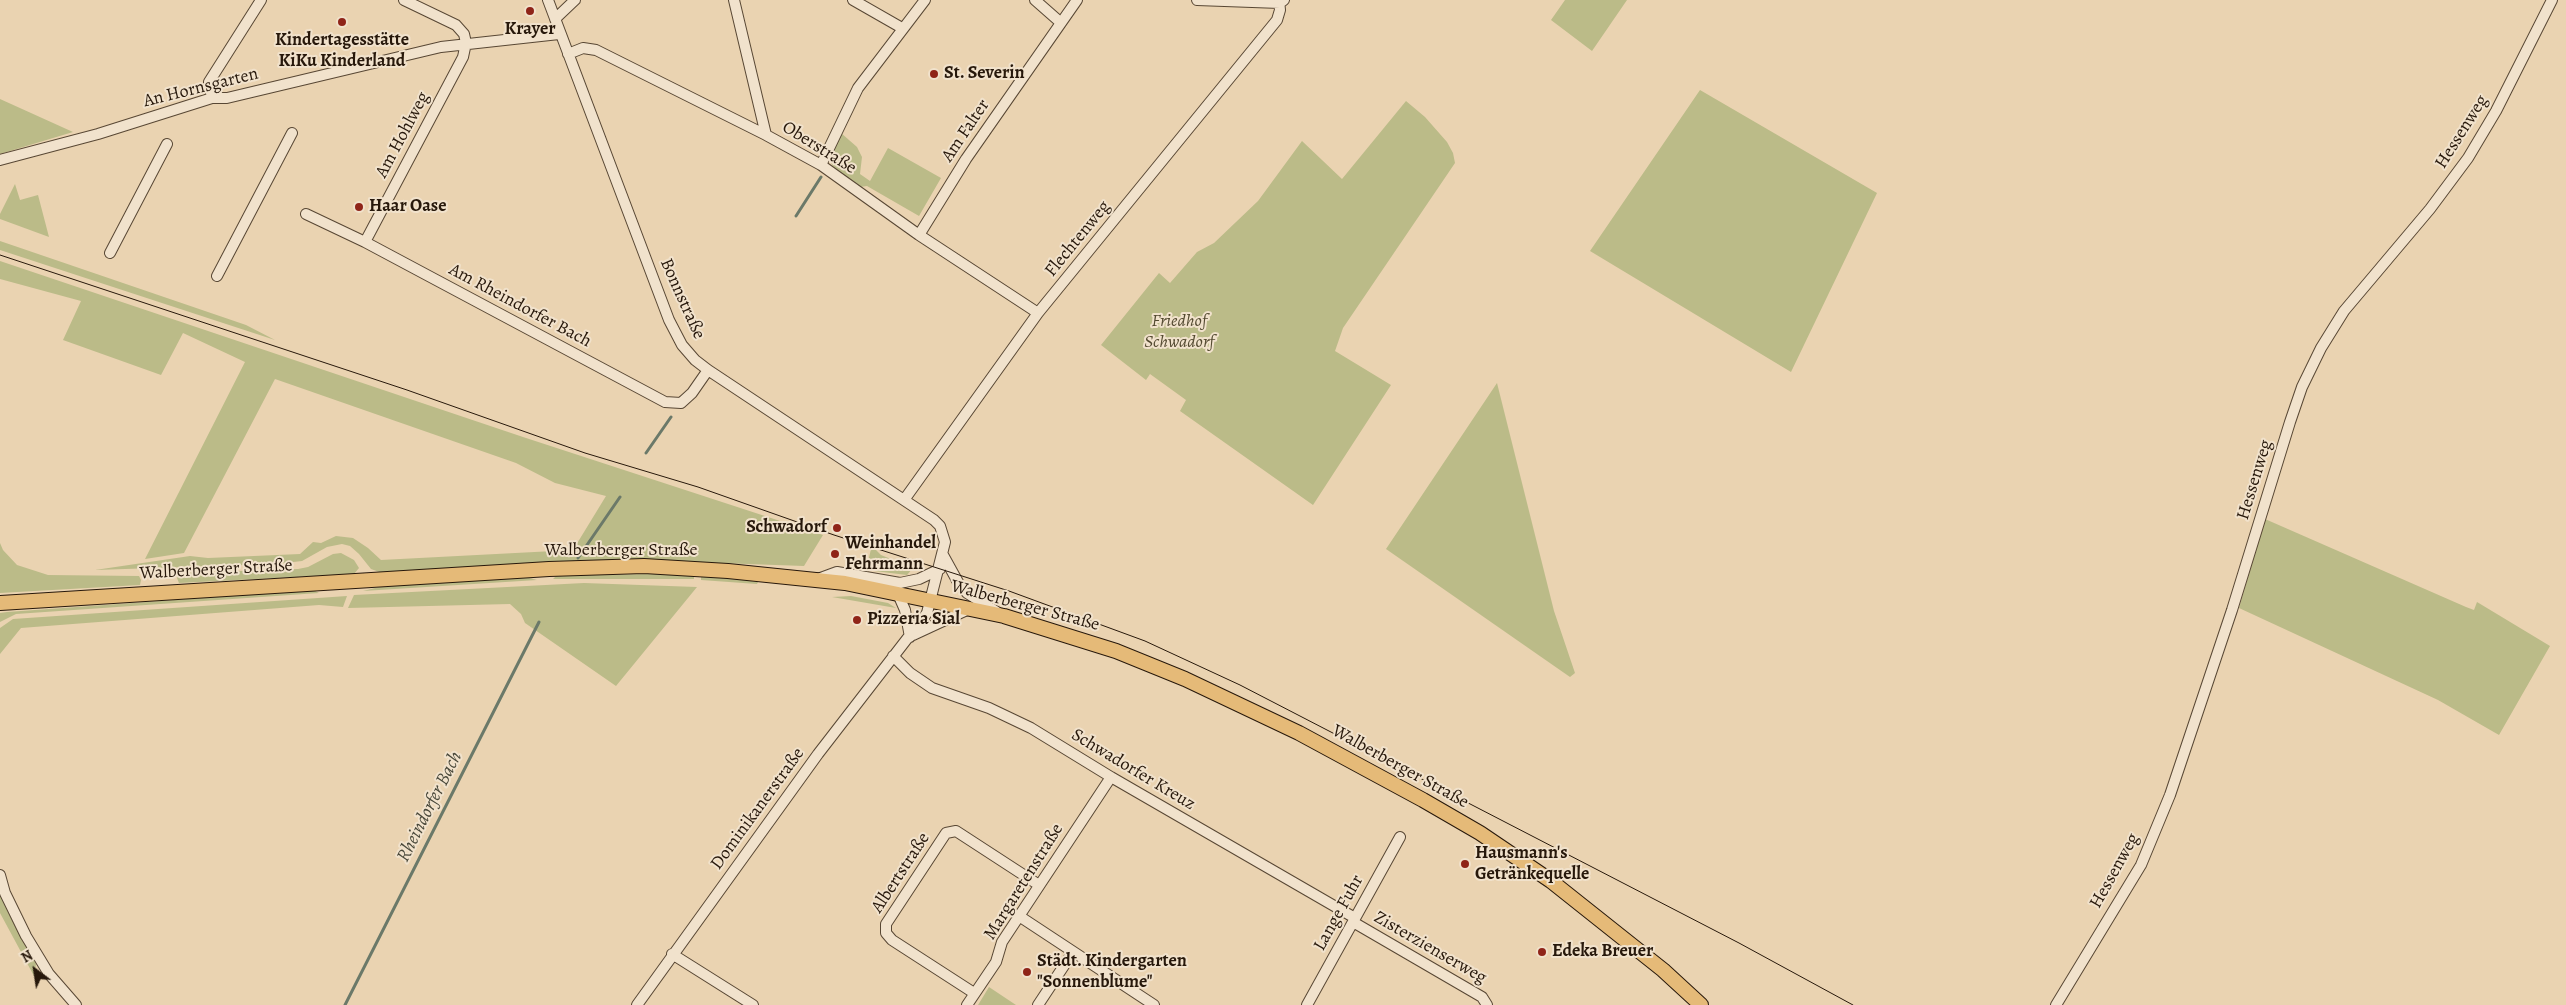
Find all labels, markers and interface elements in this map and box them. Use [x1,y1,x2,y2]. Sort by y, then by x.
marker: Krayer [524,5,536,17]
marker: Kindertagesstätte KiKu Kinderland [336,16,348,28]
place label: Krayer [504,19,556,41]
place label: Kindertagesstätte KiKu Kinderland [275,30,409,72]
street label: An Hornsgarten [141,63,261,113]
place label: St. Severin [944,63,1025,85]
marker: St. Severin [928,68,940,80]
street label: Am Hohlweg [371,88,435,182]
street label: Hessenweg [2431,91,2493,173]
street label: Am Falter [937,96,995,166]
street label: Oberstraße [778,117,860,179]
place label: Haar Oase [369,196,447,218]
street label: Flechtenweg [1041,197,1115,281]
marker: Haar Oase [353,201,365,213]
street label: Bonnstraße [655,255,709,343]
street label: Am Rheindorfer Bach [445,259,595,353]
park label: Friedhof Schwadorf [1144,311,1214,354]
street label: Hessenweg [2233,437,2277,523]
place label: Schwadorf [746,517,827,539]
marker: Schwadorf [831,522,843,534]
place label: Weinhandel Fehrmann [845,533,936,576]
street label: Walberberger Straße [544,540,698,562]
marker: Weinhandel Fehrmann [829,548,841,560]
street label: Walberberger Straße [139,555,293,585]
street label: Walberberger Straße [948,576,1102,636]
place label: Pizzeria Sial [867,609,960,631]
marker: Pizzeria Sial [851,614,863,626]
street label: Walberberger Straße [1328,720,1472,814]
street label: Schwadorfer Kreuz [1067,725,1199,815]
street label: Dominikanerstraße [707,744,809,874]
water label: Rheindorfer Bach [392,748,468,866]
street label: Margaretenstraße [980,820,1068,944]
street label: Albertstraße [867,829,935,917]
street label: Hessenweg [2086,830,2144,912]
place label: Hausmann's Getränkequelle [1475,843,1589,886]
marker: Hausmann's Getränkequelle [1459,858,1471,870]
street label: Lange Fuhr [1309,871,1369,955]
street label: Zisterzienserweg [1370,907,1490,989]
place label: Edeka Breuer [1552,941,1653,963]
north arrow [10,945,60,995]
text: N [18,946,36,967]
marker: Edeka Breuer [1536,946,1548,958]
place label: Städt. Kindergarten "Sonnenblume" [1037,951,1187,994]
marker: Städt. Kindergarten "Sonnenblume" [1021,966,1033,978]

